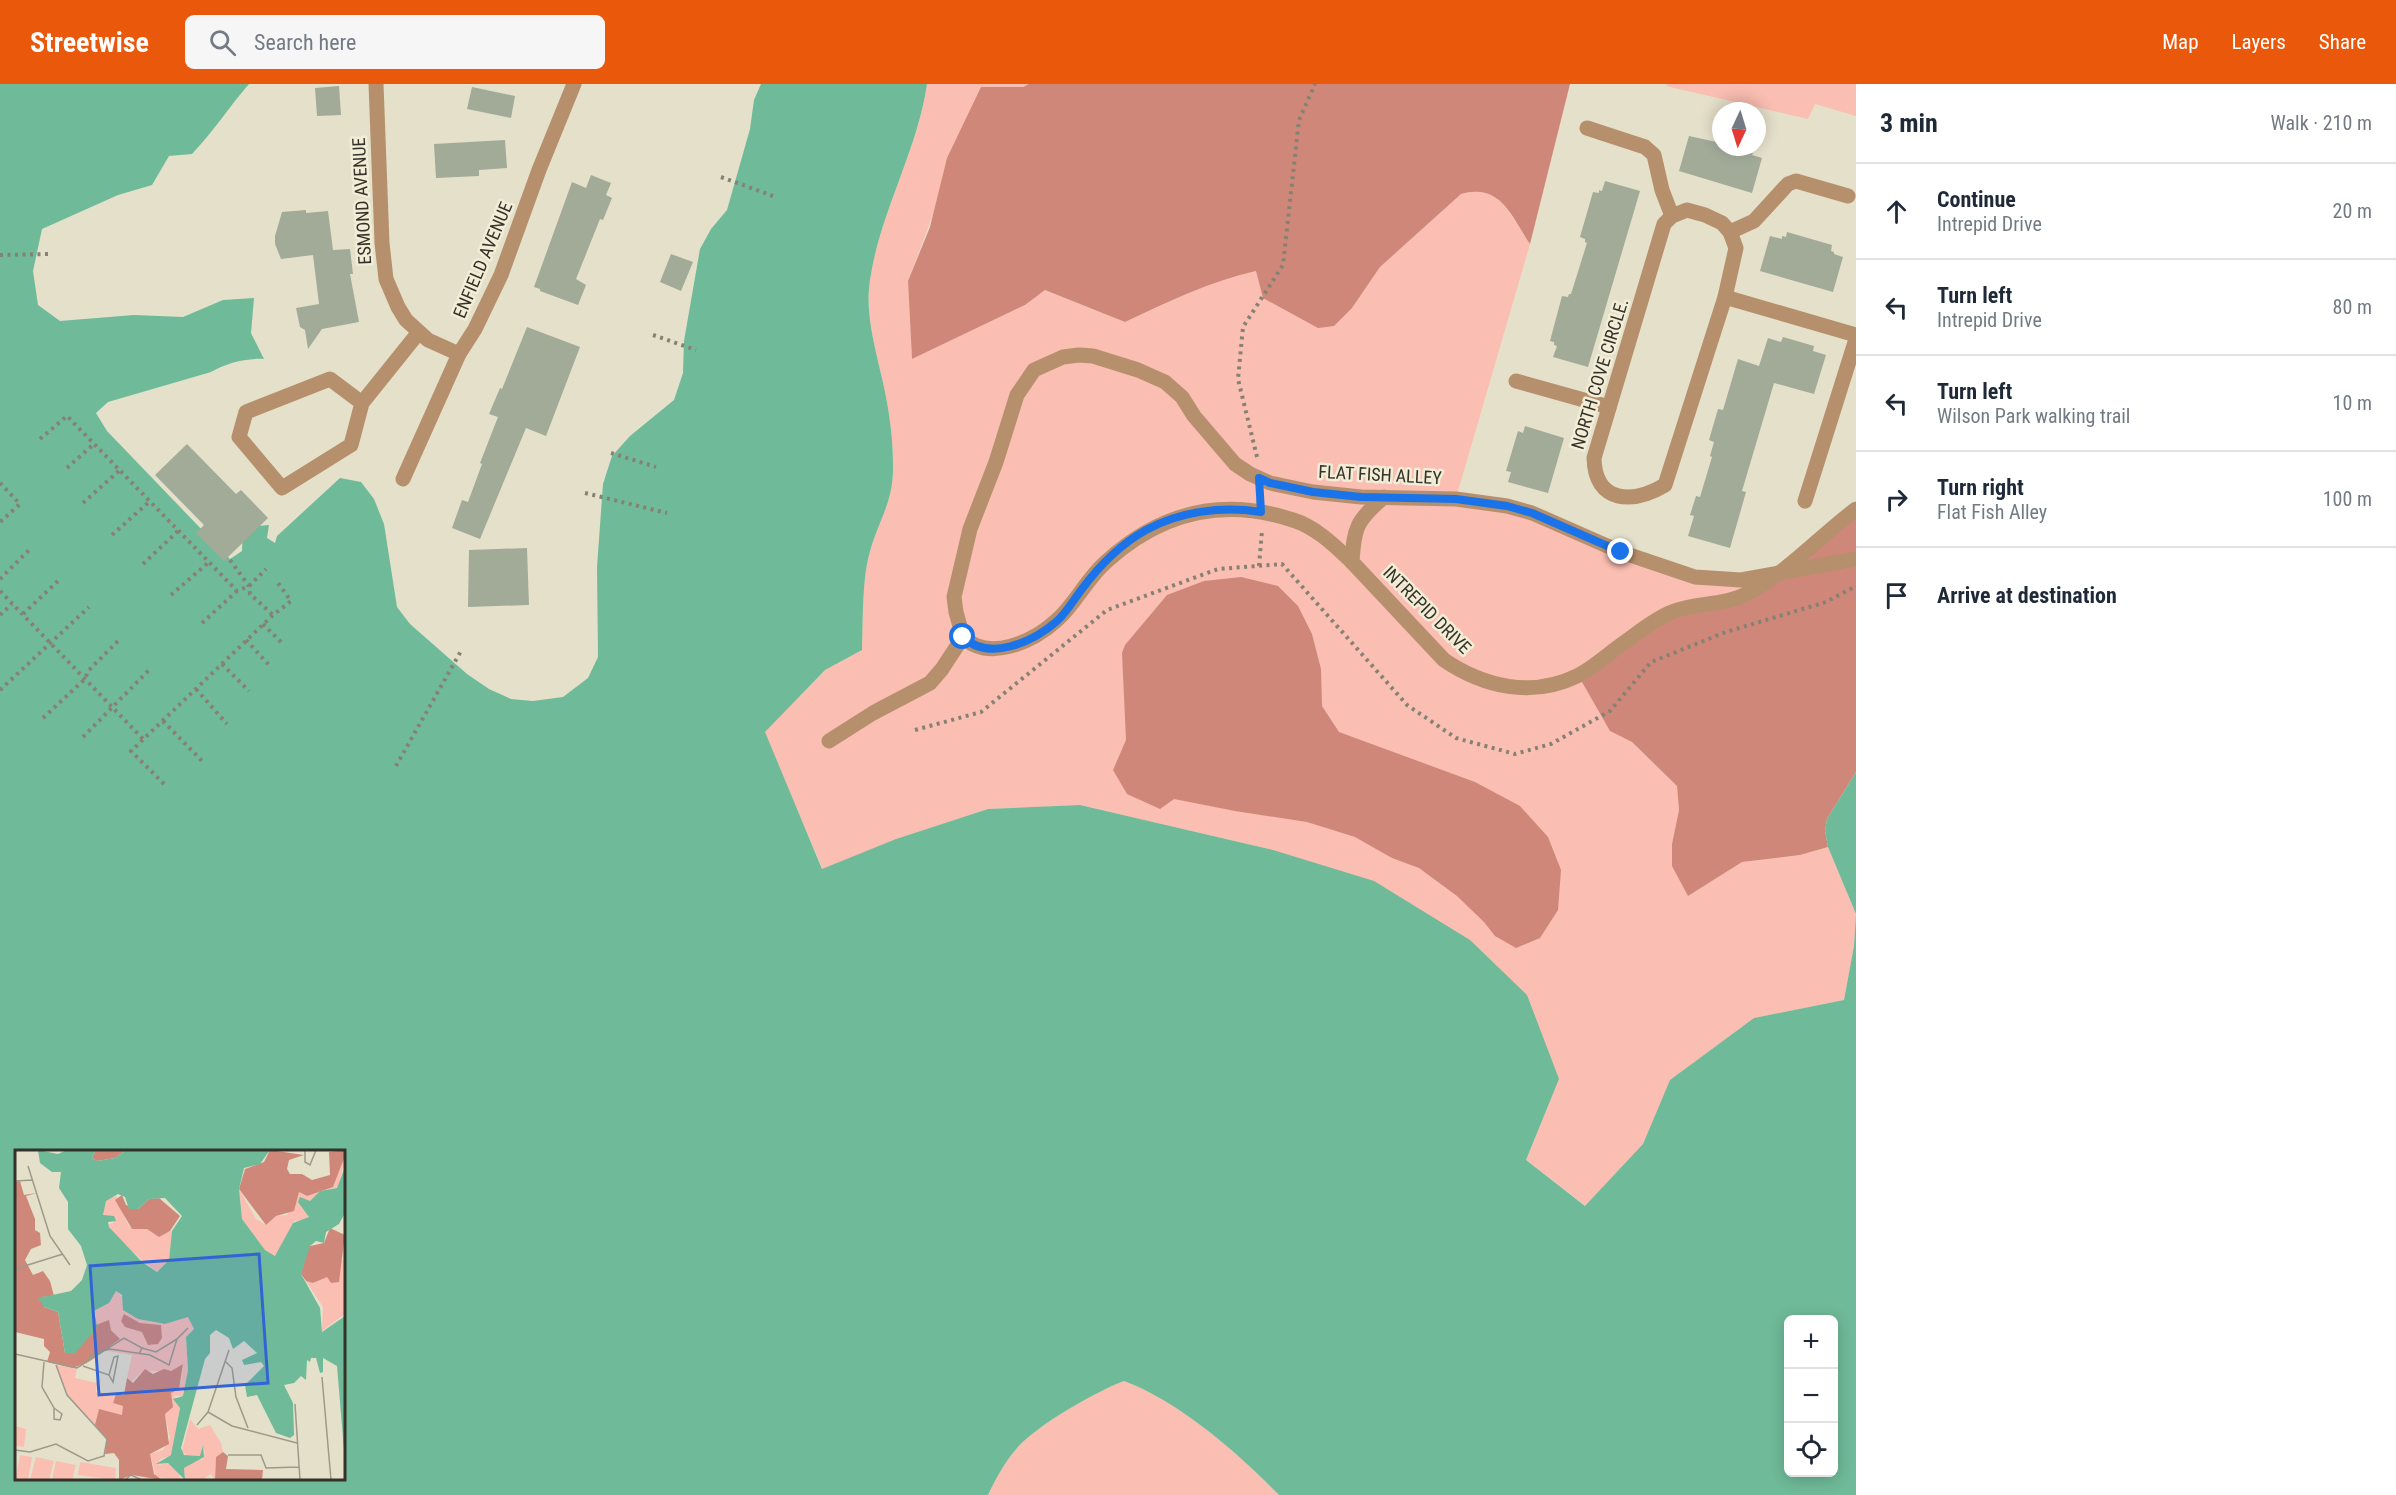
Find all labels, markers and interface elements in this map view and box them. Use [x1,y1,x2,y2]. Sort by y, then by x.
search box [185,15,605,69]
text: Streetwise [30,26,149,59]
icon: search [206,26,239,59]
text: Search here [254,30,356,55]
text: Map [2162,30,2199,54]
text: Layers [2232,30,2286,54]
text: Share [2319,30,2366,54]
north arrow [1712,102,1766,156]
text: 3 min [1880,108,1938,138]
text: Walk · 210 m [2271,111,2372,135]
street label: ESMOND AVENUE [348,137,375,265]
text: Continue [1937,187,2016,212]
icon: ahead [1880,195,1913,228]
street label: ENFIELD AVENUE [449,199,516,321]
text: 20 m [2333,199,2372,223]
text: Intrepid Drive [1937,212,2042,236]
text: Turn left [1937,283,2012,308]
icon: left [1880,291,1913,324]
text: 80 m [2333,295,2372,319]
street label: NORTH COVE CIRCLE. [1567,296,1632,452]
text: Intrepid Drive [1937,308,2042,332]
text: Turn left [1937,379,2012,404]
icon: left [1880,387,1913,420]
text: 10 m [2333,391,2372,415]
text: Wilson Park walking trail [1937,404,2130,428]
street label: FLAT FISH ALLEY [1318,461,1443,488]
text: Turn right [1937,475,2024,500]
icon: right [1880,483,1913,516]
text: 100 m [2323,487,2372,511]
text: Flat Fish Alley [1937,500,2047,524]
route end [1607,538,1633,564]
street label: INTREPID DRIVE [1379,561,1476,658]
icon: arrive [1880,579,1913,612]
text: Arrive at destination [1937,583,2117,608]
route start [949,623,975,649]
inset map [15,1150,345,1480]
map controls [1784,1315,1838,1477]
button: + [1784,1315,1838,1369]
button: − [1784,1369,1838,1423]
button: locate [1784,1423,1838,1477]

